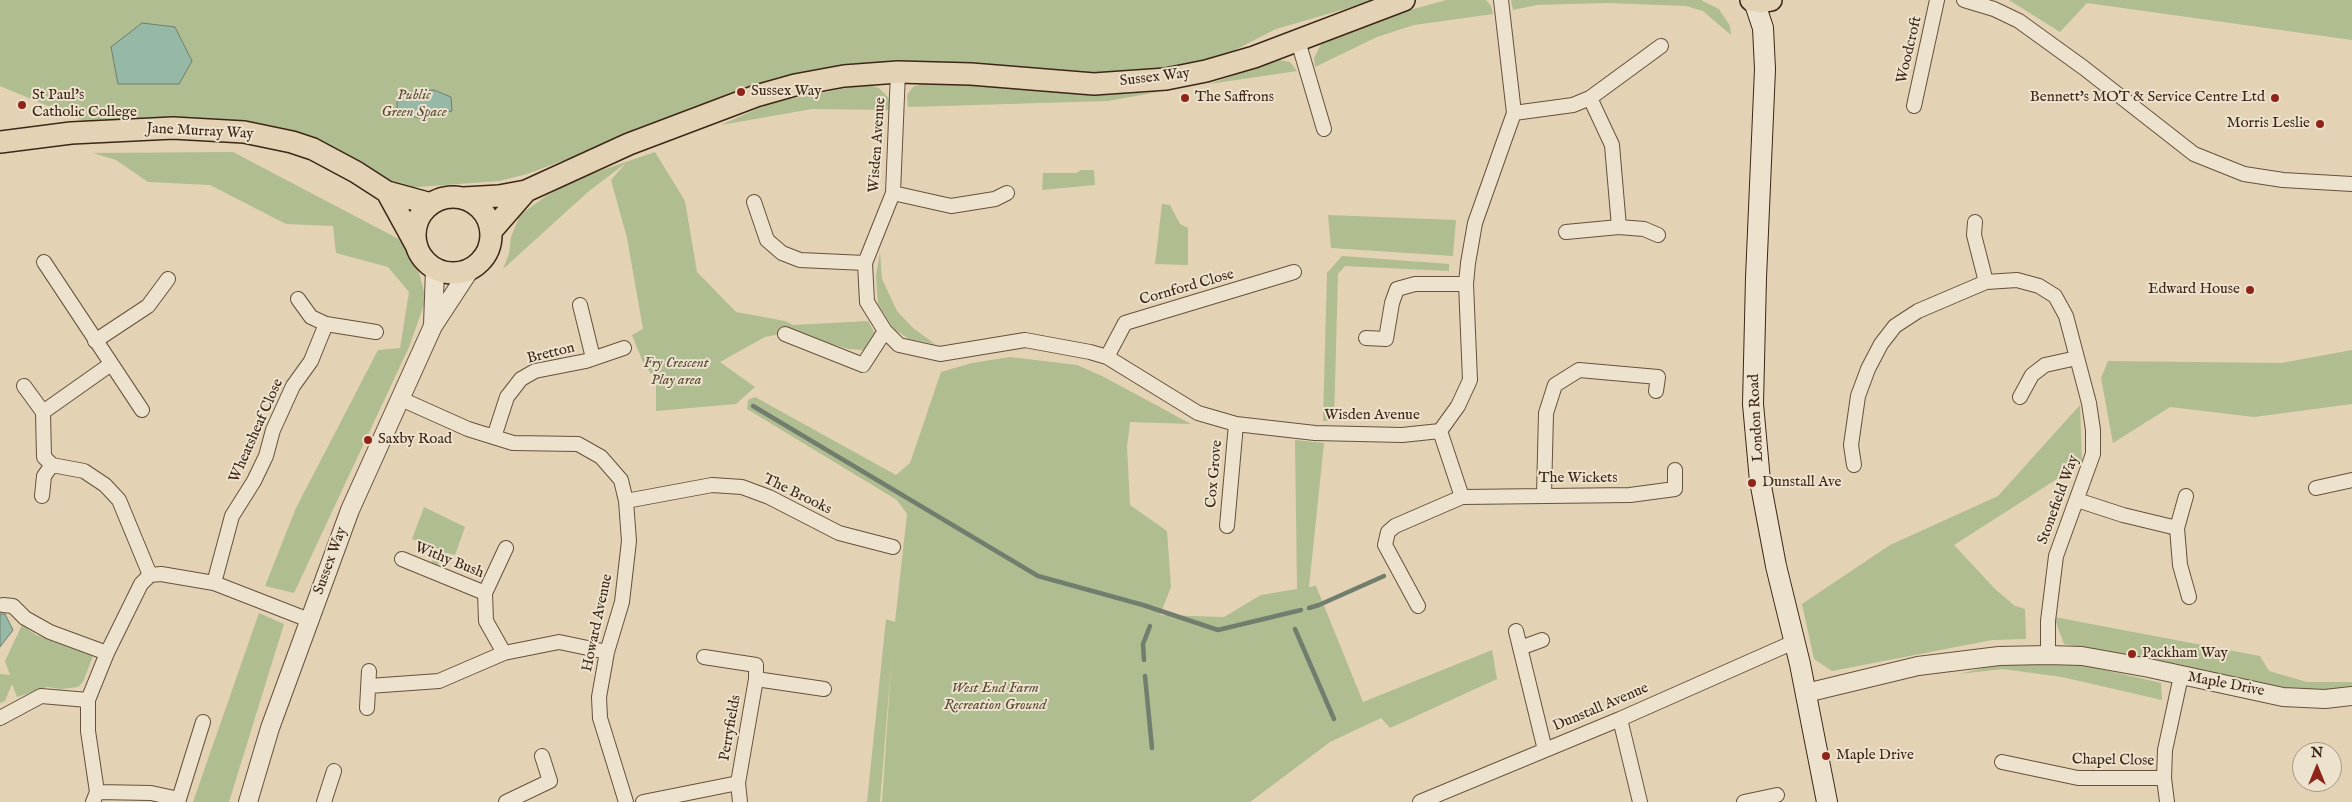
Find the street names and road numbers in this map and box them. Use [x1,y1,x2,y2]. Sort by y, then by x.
street label: Woodcroft [1894,15,1926,85]
street label: Sussex Way [1119,65,1191,91]
street label: Wisden Avenue [866,97,890,193]
street label: Jane Murray Way [146,120,254,144]
street label: Cornford Close [1138,266,1236,310]
street label: Bretton [525,339,577,369]
street label: London Road [1746,374,1768,462]
street label: Wheatsheaf Close [226,376,288,486]
street label: Wisden Avenue [1324,407,1420,425]
street label: Cox Grove [1203,439,1227,509]
street label: Stonefield Way [2035,453,2083,547]
street label: The Wickets [1538,470,1618,488]
street label: The Brooks [760,471,834,519]
street label: Sussex Way [310,525,352,597]
street label: Withy Bush [412,539,486,583]
street label: Howard Avenue [579,572,617,674]
street label: Maple Drive [2186,669,2266,701]
street label: Dunstall Avenue [1551,680,1651,736]
street label: Perryfields [716,694,746,762]
street label: Chapel Close [2072,751,2154,771]

